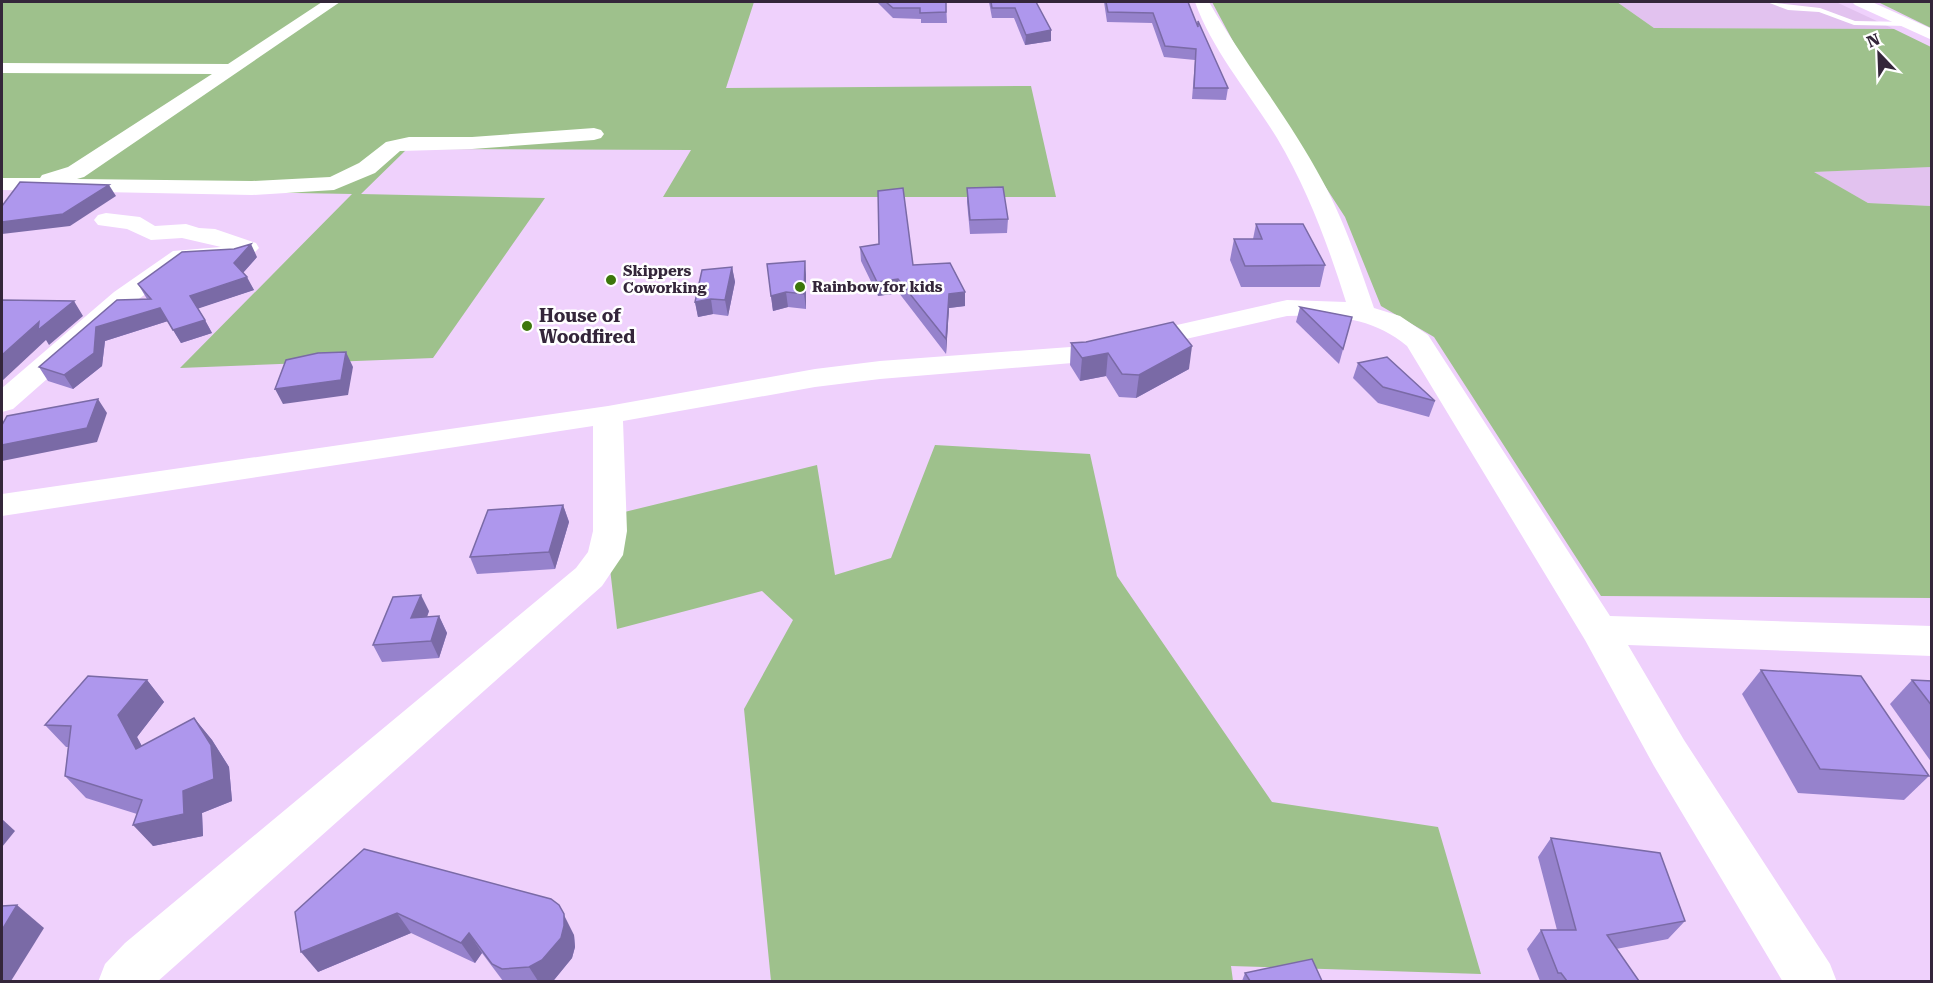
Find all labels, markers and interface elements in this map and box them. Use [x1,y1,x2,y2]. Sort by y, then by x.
north arrow [1849,24,1909,84]
text: N [1864,29,1883,52]
place label: Skippers Coworking [623,262,708,297]
marker: Skippers Coworking [604,273,618,287]
place label: Rainbow for kids [812,278,943,296]
marker: Rainbow for kids [793,280,807,294]
place label: House of Woodfired [539,305,635,347]
marker: House of Woodfired [520,319,534,333]

